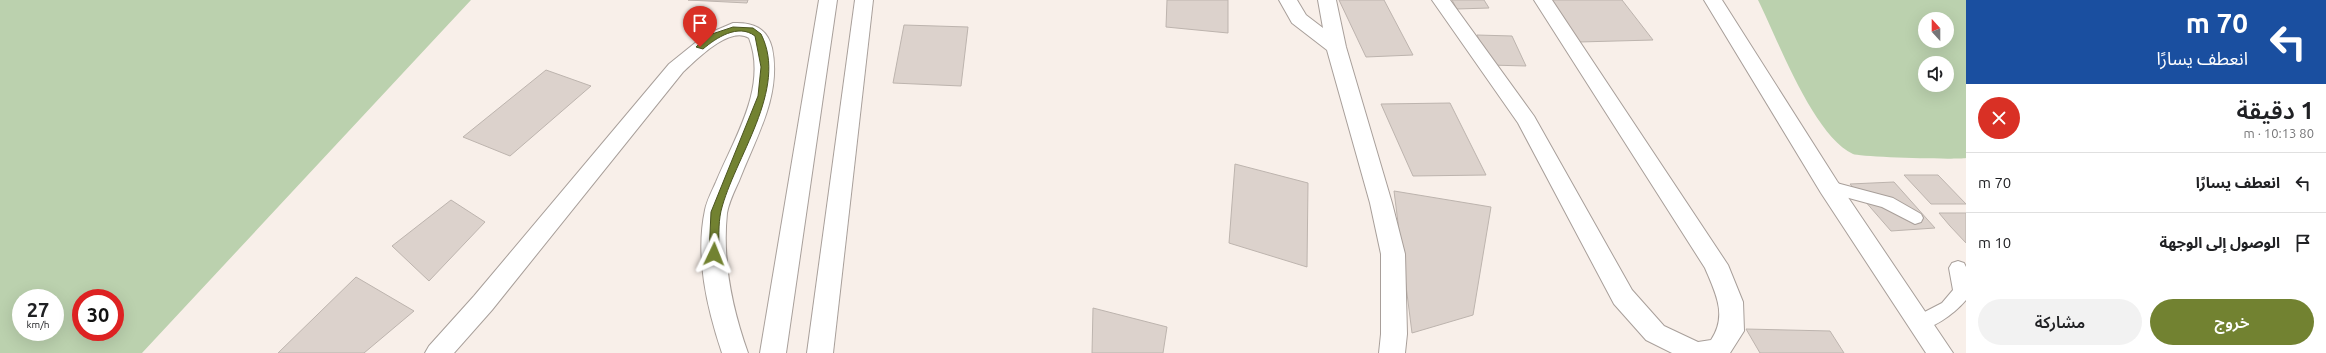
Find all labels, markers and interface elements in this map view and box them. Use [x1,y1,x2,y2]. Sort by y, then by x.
pin [683,6,717,47]
text: 70 m [2186,7,2248,38]
icon: arrive [689,12,711,34]
north arrow [1918,12,1954,48]
map controls [1918,12,1954,92]
icon: left [2262,16,2314,68]
text: انعطف يسارًا [2156,48,2248,68]
button: sound [1918,56,1954,92]
button: close [1978,97,2020,139]
text: 1 دقيقة [2237,97,2314,124]
text: 80 m · 10:13 [2243,126,2314,140]
icon: left [2292,172,2314,194]
text: 70 m [1978,174,2011,191]
text: انعطف يسارًا [2196,174,2280,191]
icon: arrive [2292,232,2314,254]
position arrow [693,233,735,275]
text: 10 m [1978,234,2011,251]
text: الوصول إلى الوجهة [2160,234,2280,251]
speed limit sign: 30 [72,289,124,341]
text: 27 [27,298,49,321]
button: مشاركة [1978,299,2142,345]
button: خروج [2150,299,2314,345]
text: km/h [26,319,50,330]

